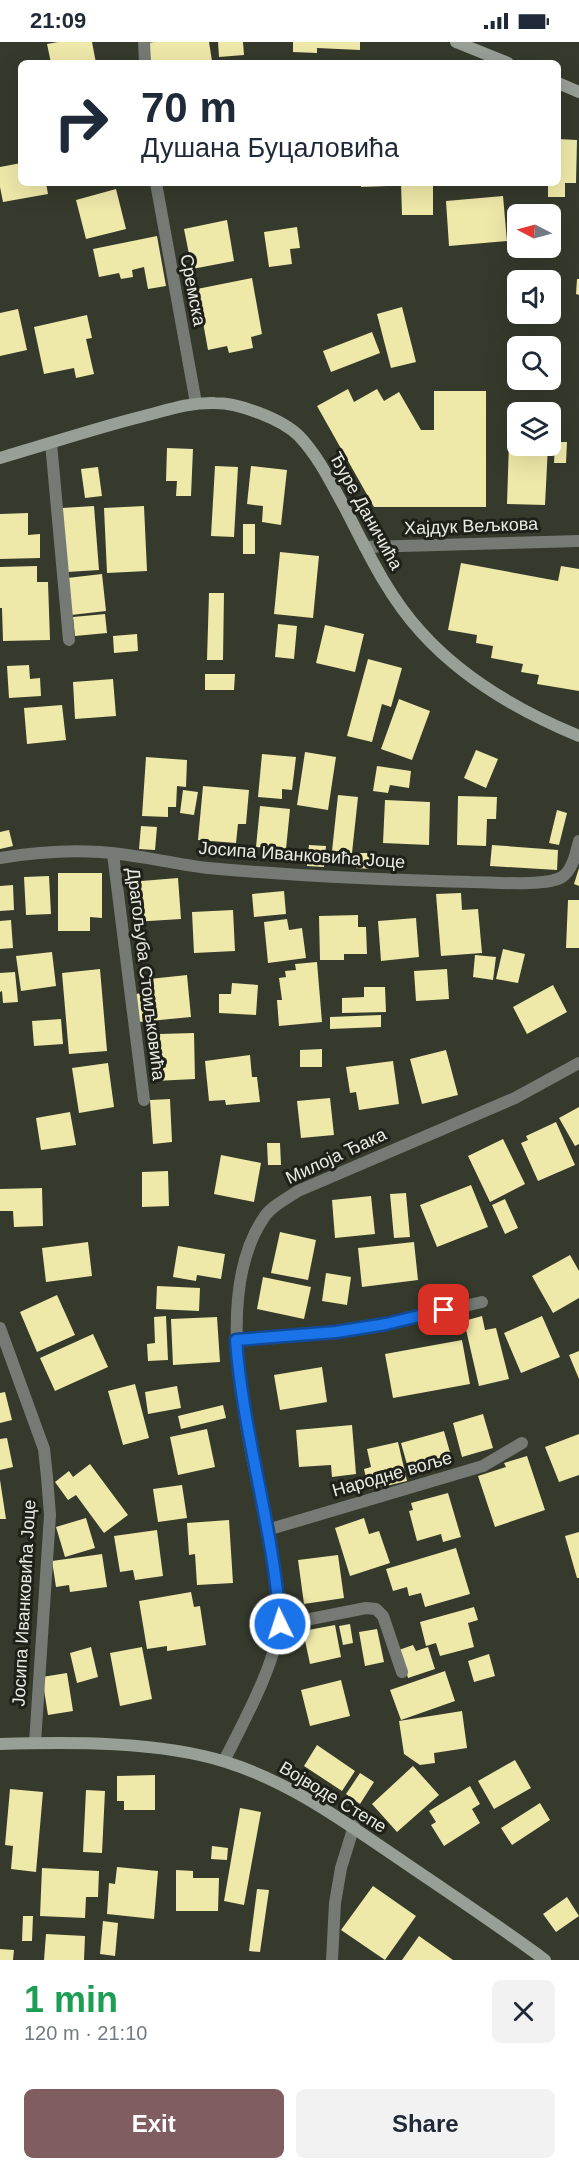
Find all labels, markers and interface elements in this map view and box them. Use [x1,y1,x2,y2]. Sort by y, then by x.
text: 21:09 [30,8,86,33]
icon: right [42,84,120,162]
text: 70 m [141,84,237,131]
text: Душана Буцаловића [141,133,399,163]
north arrow [507,204,561,258]
map controls [507,204,561,456]
street label: Сремска [176,252,210,329]
button: sound [507,270,561,324]
button: search [507,336,561,390]
button: layers [507,402,561,456]
street label: Ђуре Даничића [325,449,407,574]
street label: Хајдук Вељкова [404,514,539,538]
street label: Јосипа Иванковића Јоце [198,838,406,872]
street label: Драгољуба Стоиљковића [123,867,169,1082]
street label: Милоја Ђака [283,1124,390,1188]
pin [418,1284,469,1335]
icon: arrive [427,1293,460,1326]
street label: Народне воље [330,1447,454,1501]
street label: Јосипа Иванковића Јоце [9,1499,39,1707]
position arrow [248,1592,312,1656]
street label: Војводе Степе [276,1757,390,1837]
text: 1 min [24,1979,118,2020]
button: close [492,1980,555,2043]
text: 120 m · 21:10 [24,2022,147,2044]
button: Exit [24,2089,284,2158]
button: Share [296,2089,555,2158]

